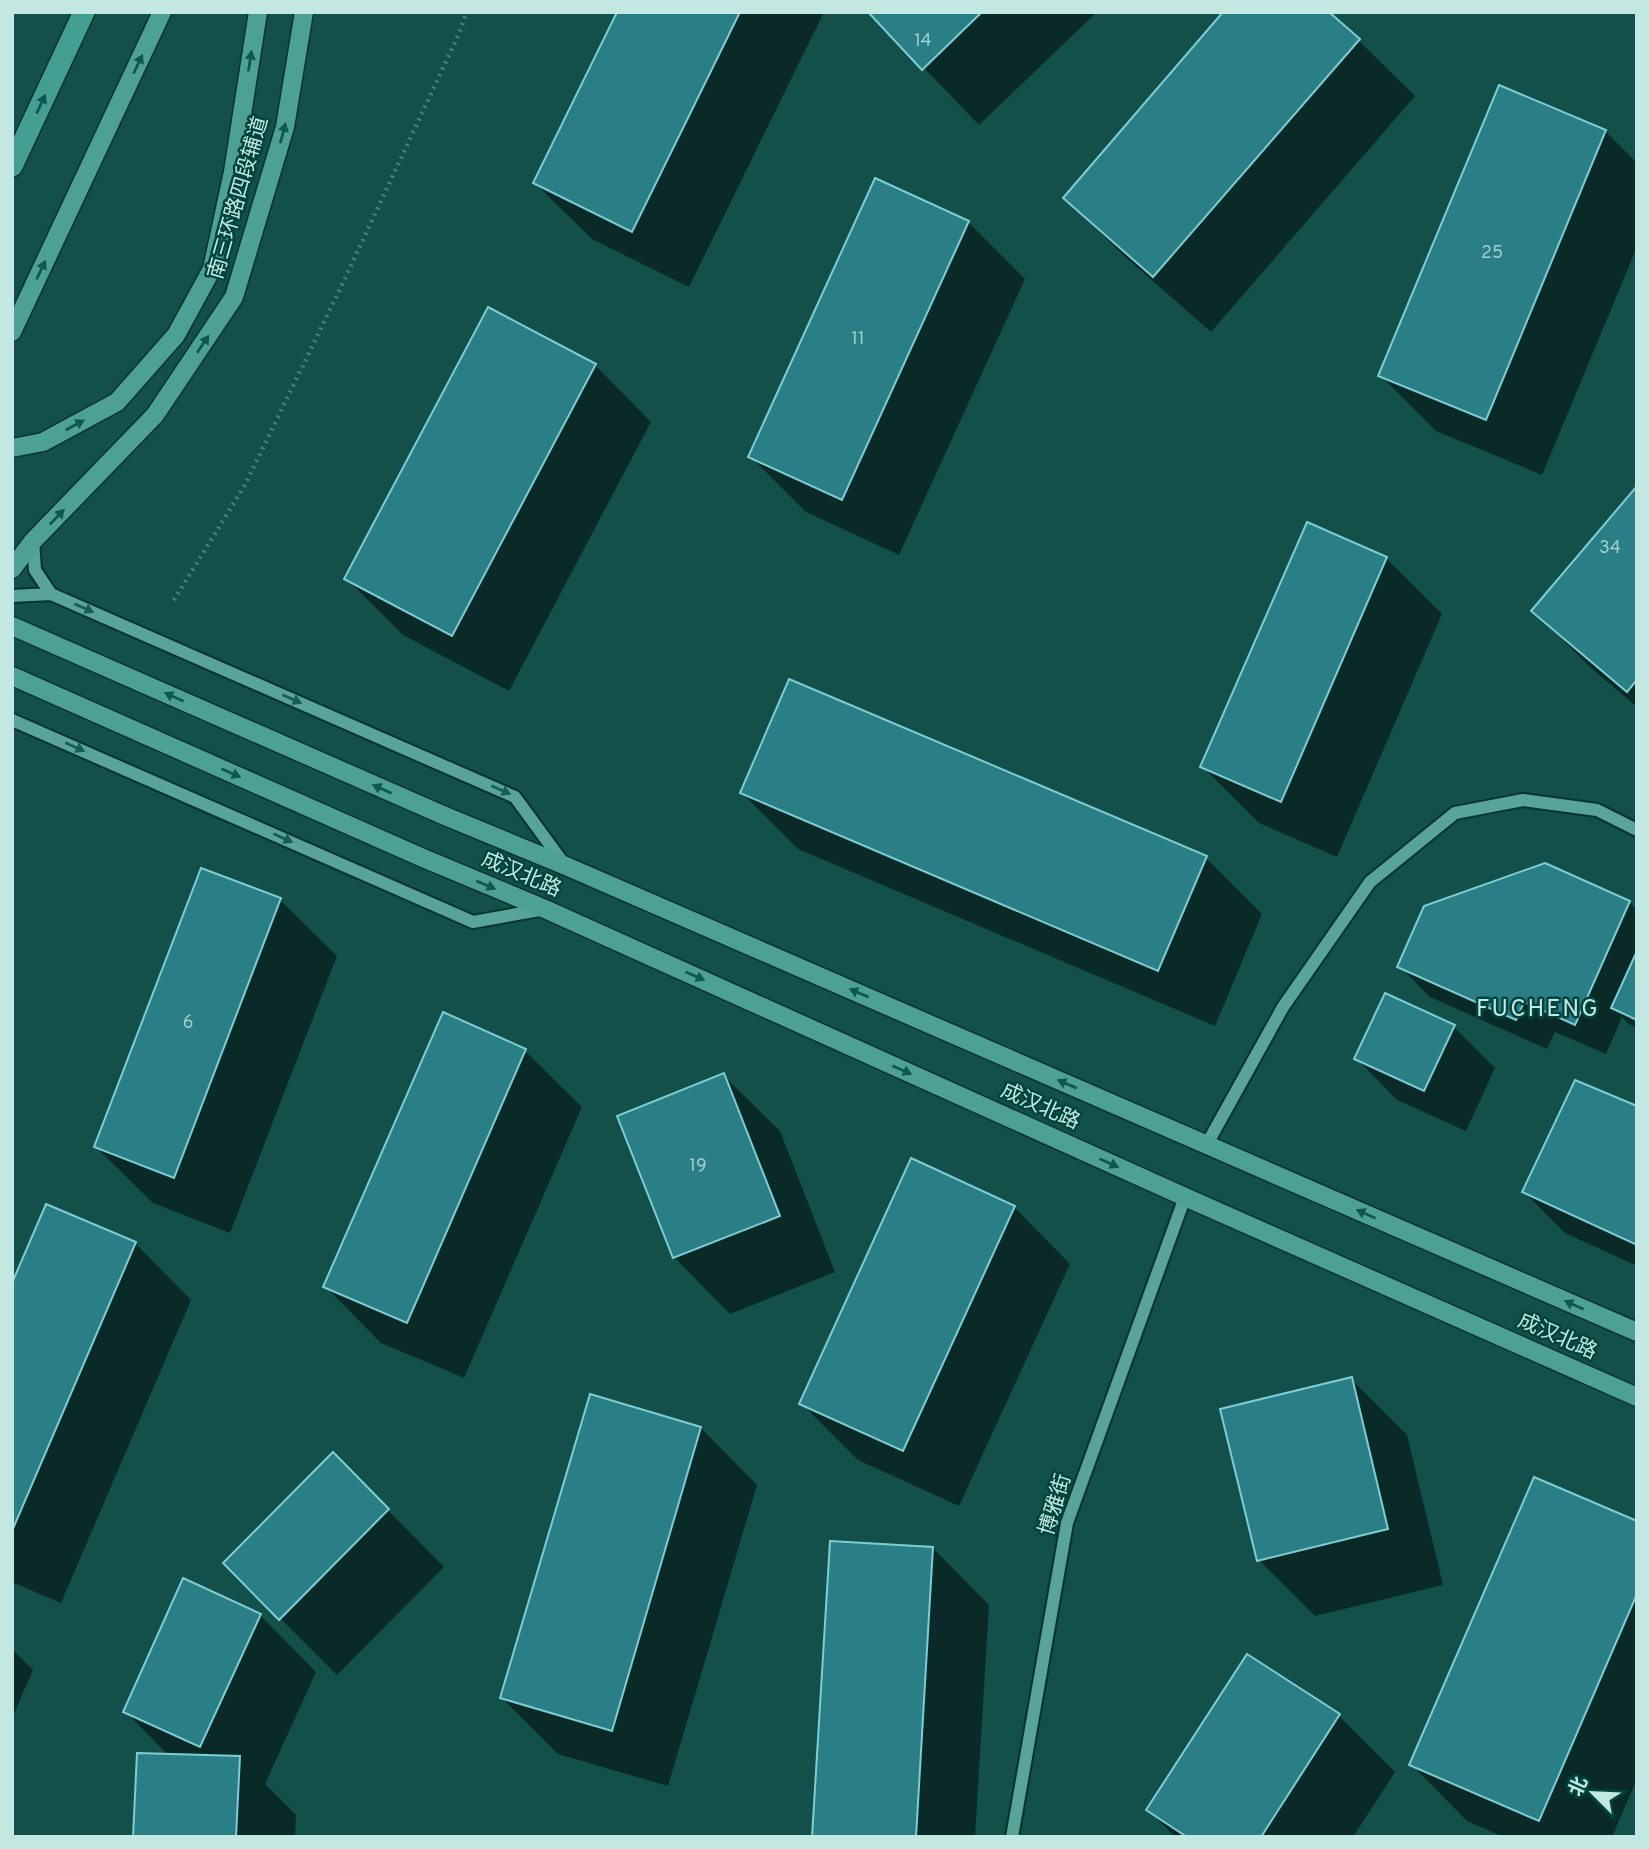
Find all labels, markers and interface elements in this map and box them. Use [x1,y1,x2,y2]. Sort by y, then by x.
house number: 14 [914,30,932,53]
one-way arrow [245,50,256,72]
one-way arrow [132,54,144,74]
one-way arrow [36,94,47,115]
street label: 南三环路四段辅道 [203,114,275,282]
one-way arrow [278,122,289,144]
house number: 25 [1481,242,1503,265]
one-way arrow [35,260,47,280]
house number: 11 [851,328,865,351]
one-way arrow [196,335,210,353]
one-way arrow [66,419,85,431]
one-way arrow [48,509,64,526]
house number: 34 [1599,537,1621,560]
one-way arrow [73,603,94,614]
one-way arrow [164,691,184,703]
one-way arrow [282,693,302,705]
one-way arrow [65,741,85,753]
one-way arrow [221,768,242,779]
one-way arrow [371,783,392,794]
one-way arrow [490,785,511,796]
one-way arrow [273,833,294,844]
street label: 成汉北路 [477,846,565,904]
one-way arrow [476,879,497,890]
one-way arrow [684,971,705,982]
one-way arrow [848,987,869,998]
district label: FUCHENG [1476,995,1600,1025]
house number: 6 [183,1012,193,1035]
one-way arrow [892,1064,912,1076]
street label: 成汉北路 [996,1078,1084,1136]
one-way arrow [1057,1078,1078,1089]
house number: 19 [689,1155,707,1178]
one-way arrow [1099,1158,1120,1169]
one-way arrow [1356,1208,1376,1220]
one-way arrow [1564,1299,1584,1311]
street label: 成汉北路 [1513,1308,1601,1366]
street label: 博雅街 [1034,1471,1078,1539]
north arrow [1558,1758,1628,1828]
text: 北 [1564,1773,1594,1800]

